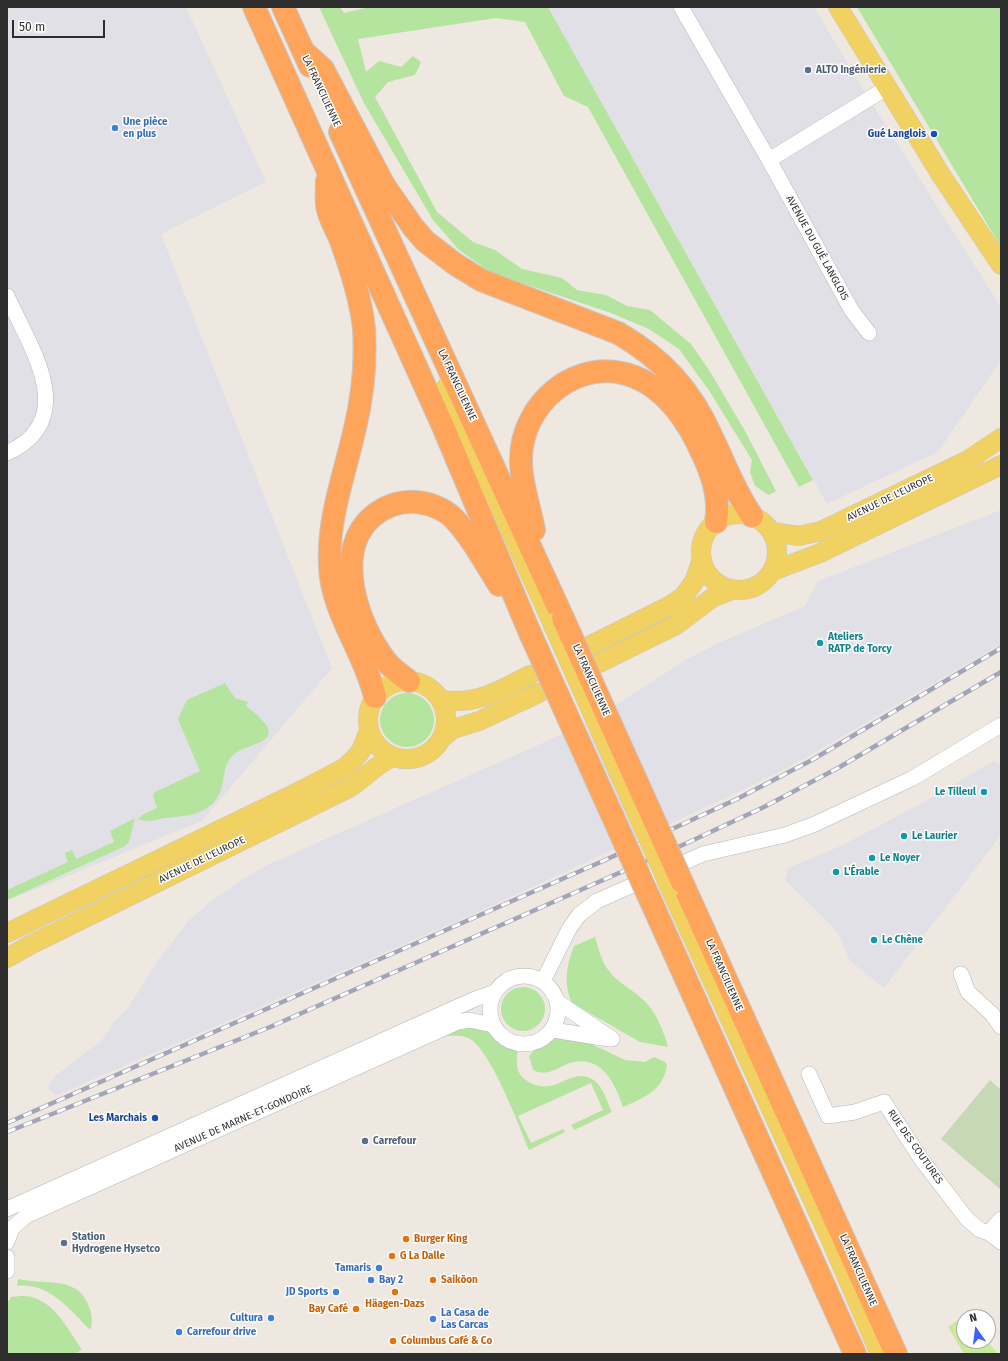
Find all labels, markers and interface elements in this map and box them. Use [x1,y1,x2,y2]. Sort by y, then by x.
scale bar [14,12,107,38]
text: 50 m [19,20,45,34]
street label: LA FRANCILIENNE [299,53,343,129]
place label: ALTO Ingénierie [816,64,886,76]
marker: ALTO Ingénierie [803,65,813,75]
place label: Une pièce en plus [123,116,168,140]
marker: Une pièce en plus [110,123,120,133]
place label: Gué Langlois [868,128,926,140]
marker: Gué Langlois [929,129,939,139]
street label: AVENUE DU GUÉ LANGLOIS [783,193,851,303]
street label: LA FRANCILIENNE [435,347,479,423]
street label: AVENUE DE L'EUROPE [845,472,935,524]
place label: Ateliers RATP de Torcy [828,631,892,654]
marker: Ateliers RATP de Torcy [815,638,825,648]
street label: LA FRANCILIENNE [570,642,612,718]
place label: Le Tilleul [935,786,976,798]
marker: Le Tilleul [979,787,989,797]
place label: Le Laurier [912,830,957,842]
marker: Le Laurier [899,831,909,841]
street label: AVENUE DE L'EUROPE [157,834,247,886]
place label: Le Noyer [880,852,920,864]
marker: Le Noyer [867,853,877,863]
place label: L'Érable [844,866,879,878]
marker: L'Érable [831,867,841,877]
place label: Le Chêne [882,934,923,946]
marker: Le Chêne [869,935,879,945]
street label: LA FRANCILIENNE [703,937,745,1013]
street label: AVENUE DE MARNE-ET-GONDOIRE [172,1083,314,1155]
street label: RUE DES COUTURES [885,1108,945,1186]
place label: Les Marchais [89,1112,147,1124]
marker: Les Marchais [150,1113,160,1123]
place label: Carrefour [373,1135,416,1147]
marker: Carrefour [360,1136,370,1146]
place label: Station Hydrogene Hysetco [72,1231,160,1254]
street label: LA FRANCILIENNE [837,1232,879,1308]
place label: Burger King [414,1233,467,1245]
marker: Burger King [401,1234,411,1244]
marker: Station Hydrogene Hysetco [59,1238,69,1248]
place label: G La Dalle [400,1250,445,1262]
marker: G La Dalle [387,1251,397,1261]
place label: Tamaris [335,1262,371,1274]
marker: Tamaris [374,1263,384,1273]
place label: Bay 2 [379,1274,403,1286]
place label: Saikōon [441,1274,478,1286]
marker: Bay 2 [366,1275,376,1285]
marker: Saikōon [428,1275,438,1285]
place label: JD Sports [286,1286,328,1298]
marker: JD Sports [331,1287,341,1297]
marker: Häagen-Dazs [390,1287,400,1297]
place label: Häagen-Dazs [365,1298,425,1310]
place label: Bay Café [309,1303,348,1315]
marker: Bay Café [351,1304,361,1314]
place label: La Casa de Las Carcas [441,1307,489,1330]
north arrow [956,1309,996,1349]
text: N [968,1311,978,1325]
place label: Cultura [230,1312,263,1324]
marker: Cultura [266,1313,276,1323]
marker: La Casa de Las Carcas [428,1314,438,1324]
place label: Carrefour drive [187,1326,256,1338]
marker: Carrefour drive [174,1327,184,1337]
place label: Columbus Café & Co [401,1335,492,1347]
marker: Columbus Café & Co [388,1336,398,1346]

